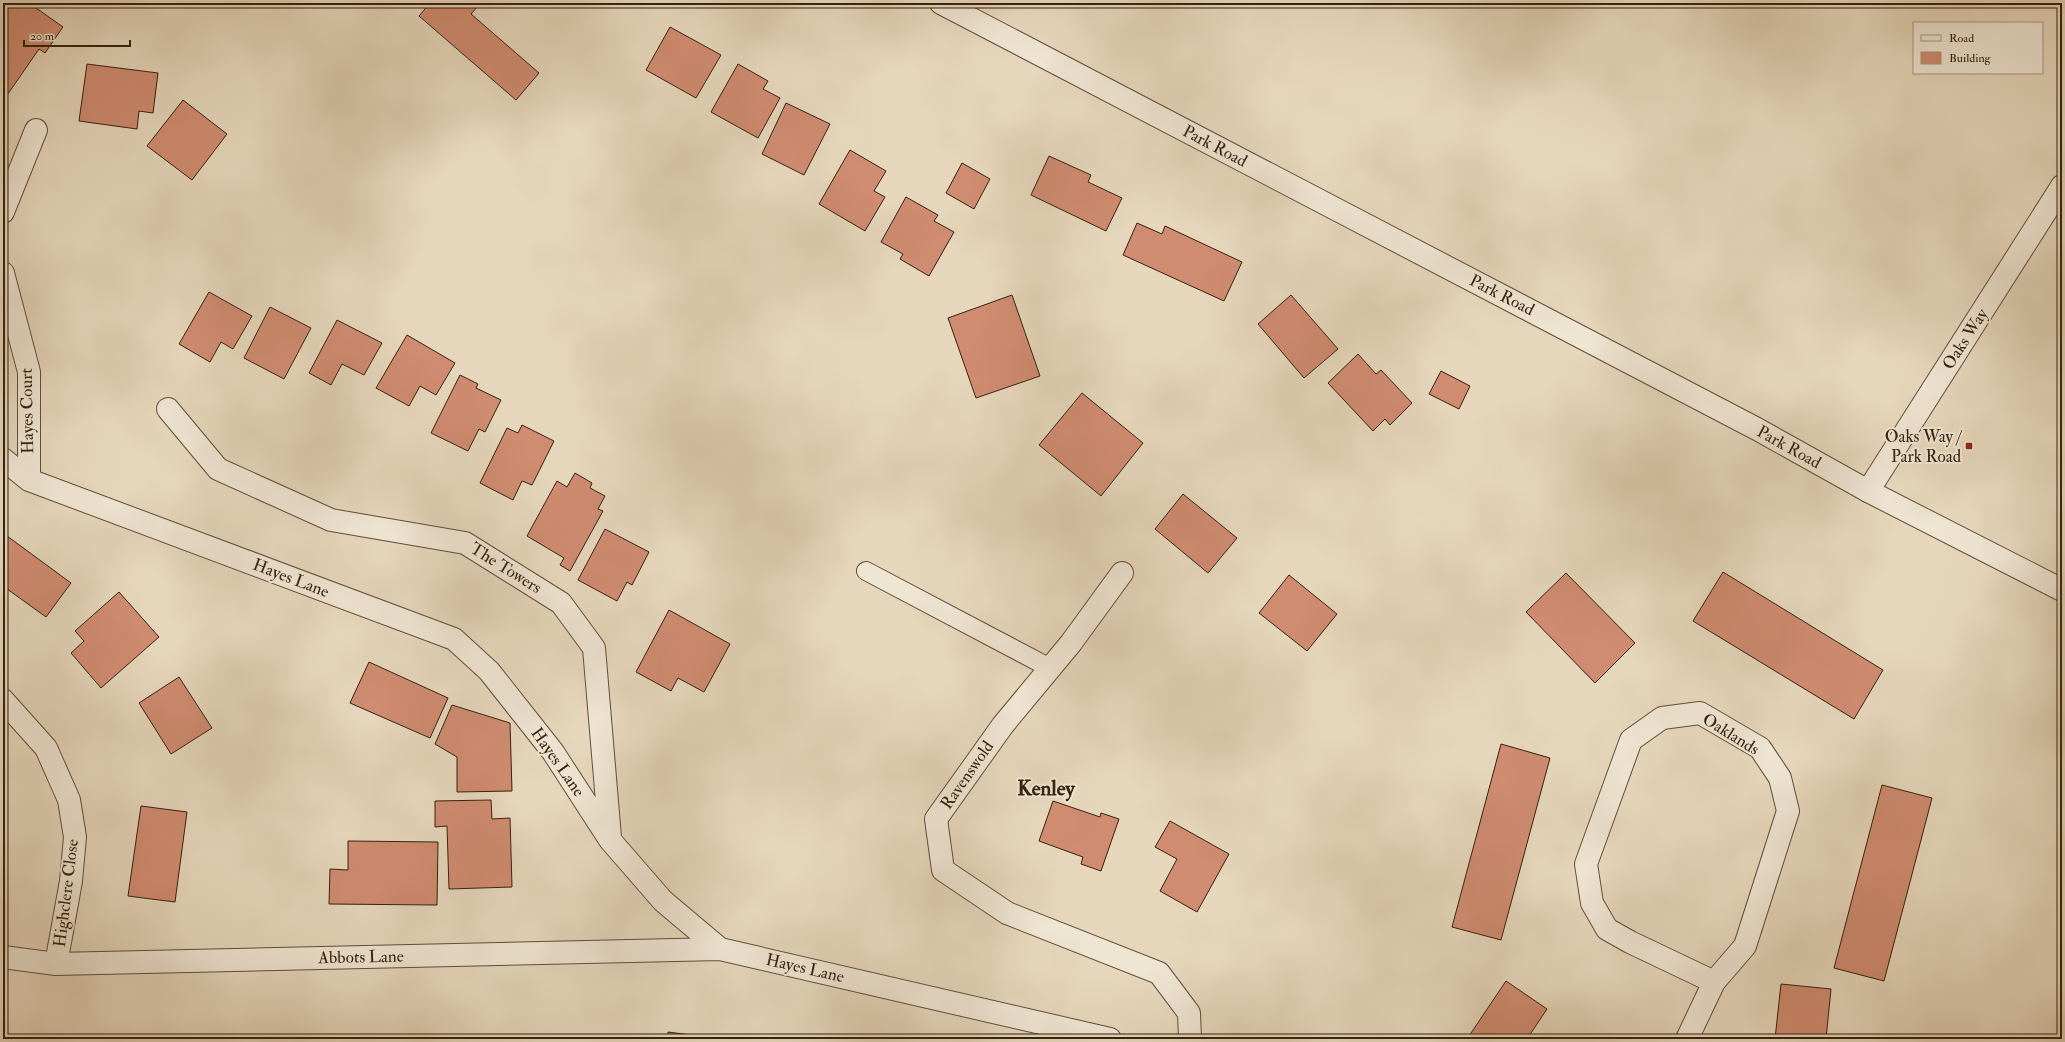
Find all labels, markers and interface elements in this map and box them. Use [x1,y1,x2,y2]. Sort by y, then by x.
scale bar [24,22,130,48]
legend [1913,22,2043,74]
text: 20 m [30,29,55,44]
text: Road [1949,31,1974,46]
text: Building [1949,51,1992,66]
street label: Park Road [1179,120,1251,172]
street label: Park Road [1466,270,1539,321]
street label: Oaks Way [1938,304,1994,374]
street label: Hayes Court [16,367,39,454]
street label: Park Road [1753,421,1825,473]
place label: Oaks Way / Park Road [1885,426,1963,467]
marker: Oaks Way / Park Road [1964,441,1974,451]
street label: The Towers [466,538,546,598]
street label: Hayes Lane [250,554,332,603]
street label: Oaklands [1699,708,1764,760]
street label: Hayes Lane [526,723,589,801]
street label: Ravenswold [936,736,999,813]
district label: Kenley [1017,775,1075,802]
street label: Highclere Close [49,838,83,948]
street label: Abbots Lane [317,946,404,968]
street label: Hayes Lane [764,949,846,988]

